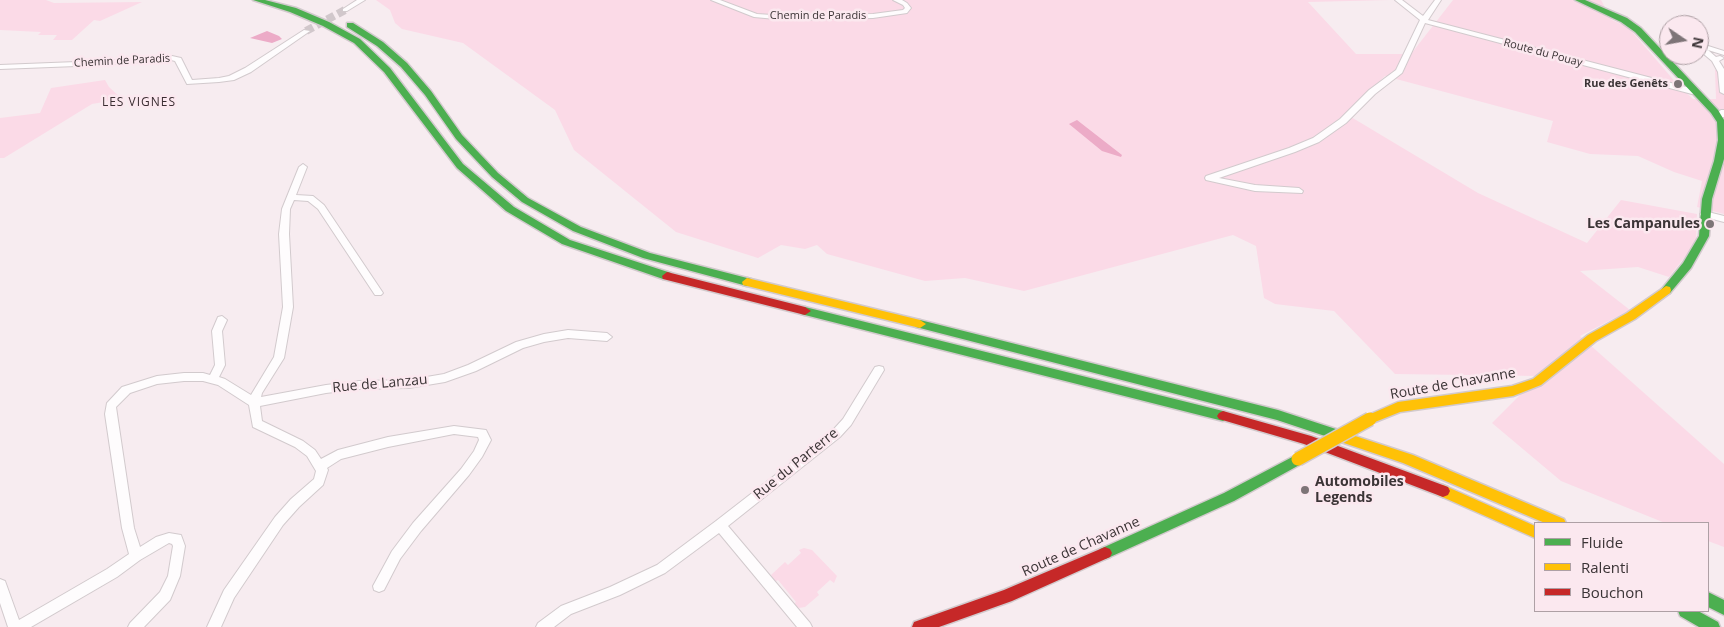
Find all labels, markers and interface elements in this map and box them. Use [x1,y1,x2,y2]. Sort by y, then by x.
street label: Chemin de Paradis [770,9,866,23]
north arrow [1659,15,1709,65]
text: N [1688,35,1709,51]
street label: Route du Pouay [1502,36,1584,70]
street label: Chemin de Paradis [74,52,170,70]
place label: Rue des Genêts [1584,77,1668,91]
marker: Rue des Genêts [1672,78,1684,90]
district label: LES VIGNES [101,96,177,110]
place label: Les Campanules [1587,216,1700,232]
marker: Les Campanules [1704,218,1716,230]
street label: Route de Chavanne [1389,365,1517,403]
street label: Rue de Lanzau [332,371,428,397]
street label: Rue du Parterre [750,425,842,503]
place label: Automobiles Legends [1315,474,1404,507]
marker: Automobiles Legends [1299,484,1311,496]
street label: Route de Chavanne [1019,513,1143,581]
legend [1534,522,1709,612]
text: Fluide [1581,532,1623,552]
text: Ralenti [1581,557,1629,577]
text: Bouchon [1581,582,1644,602]

